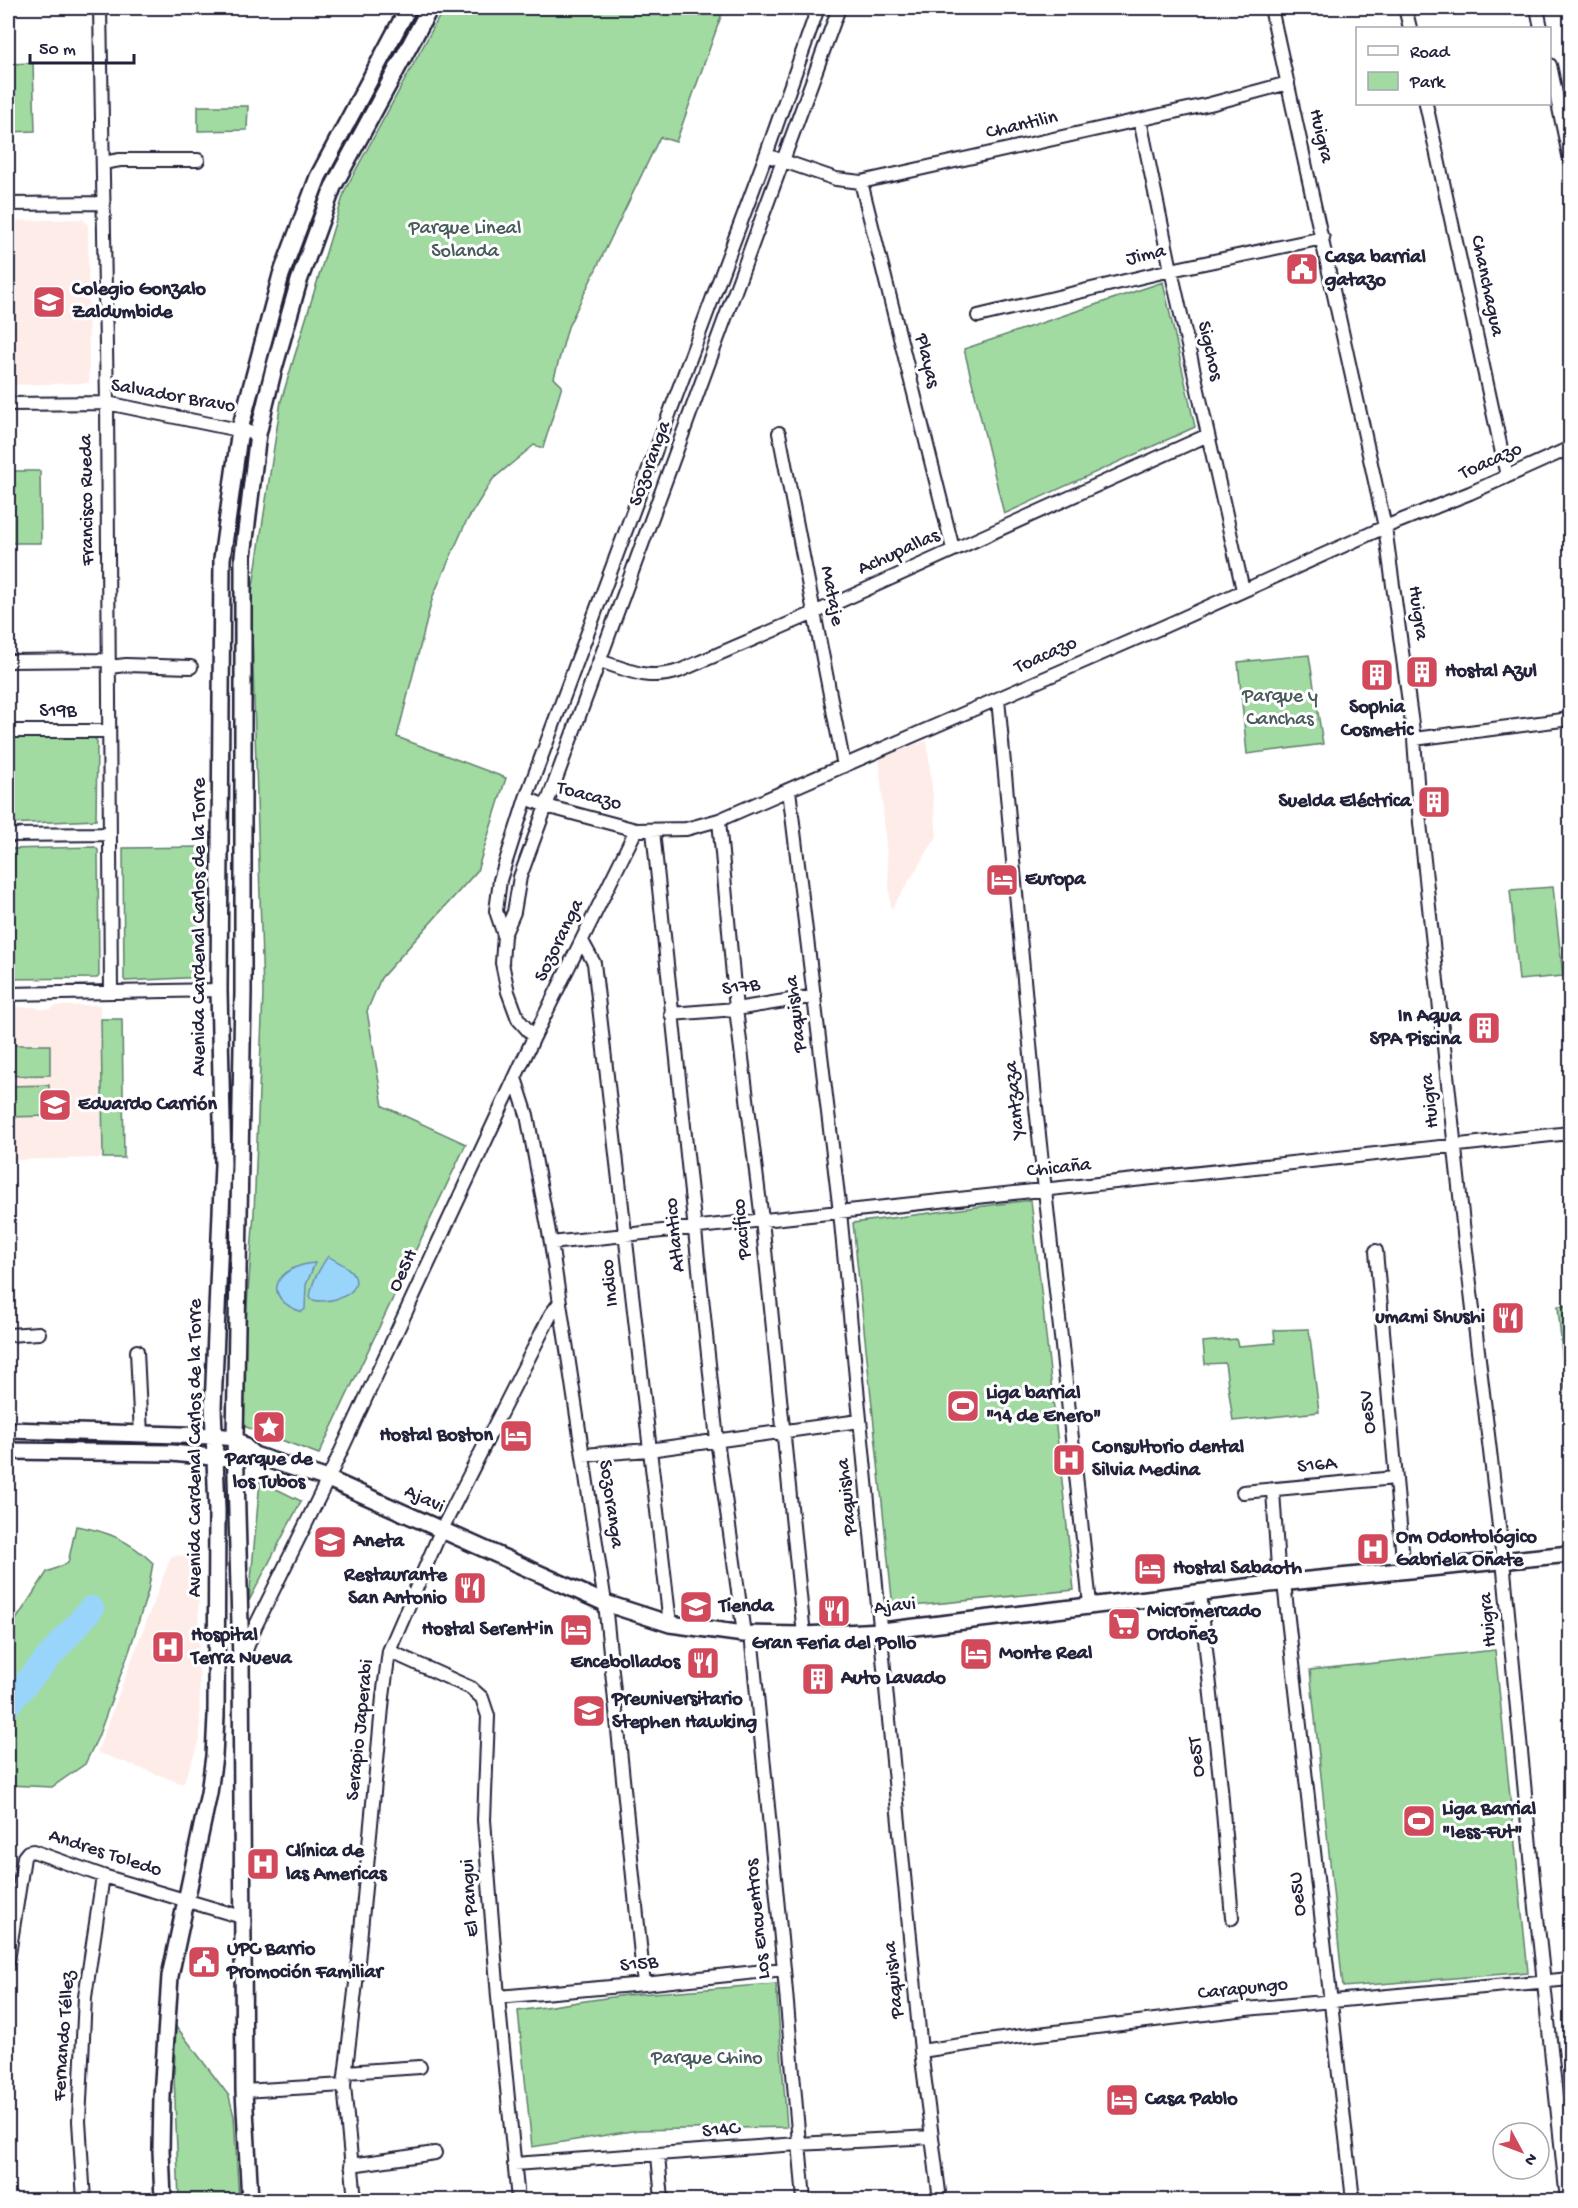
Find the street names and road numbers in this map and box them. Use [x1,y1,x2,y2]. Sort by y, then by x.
street label: Chantilin [984,106,1061,145]
street label: Huigra [1303,107,1338,166]
street label: Chanchagua [1464,233,1508,339]
street label: Jima [1124,240,1169,272]
street label: Sigchos [1191,319,1227,384]
street label: Playas [908,331,944,391]
street label: Salvador Bravo [109,375,237,419]
street label: Sozoranga [625,417,677,510]
street label: Francisco Rueda [75,433,101,567]
street label: Toacazo [1455,438,1526,486]
street label: Achupallas [855,525,944,581]
street label: Mataje [814,564,848,629]
street label: Huigra [1402,584,1432,643]
street label: Toacazo [1010,632,1081,680]
street label: S19B [39,701,78,724]
street label: Avenida Cardenal Carlos de la Torre [189,777,212,1076]
street label: Toacazo [553,777,624,817]
street label: Sozoranga [530,895,590,986]
street label: Paquisha [781,973,813,1055]
street label: S17B [721,974,762,1002]
street label: Yantzaza [1000,1059,1032,1142]
street label: Huigra [1417,1072,1445,1129]
street label: Chicaña [1026,1154,1093,1184]
street label: Atlantico [661,1197,691,1273]
street label: Pacifico [728,1198,758,1261]
street label: Oe5H [384,1246,424,1296]
street label: Indico [597,1258,625,1308]
street label: Avenida Cardenal Carlos de la Torre [185,1298,208,1597]
street label: Oe5V [1356,1389,1382,1435]
street label: S16A [1296,1452,1339,1479]
street label: Paquisha [832,1457,864,1538]
street label: Sozoranga [592,1458,628,1551]
street label: Ajavi [400,1481,448,1519]
street label: Huigra [1475,1591,1503,1648]
street label: Ajavi [873,1593,917,1621]
street label: Serapio Japerabi [342,1658,380,1802]
street label: Oe5T [1184,1734,1212,1778]
street label: Andres Toledo [46,1825,164,1883]
street label: Los Encuentros [741,1857,777,1980]
street label: El Pangui [457,1858,485,1938]
street label: Oe5U [1285,1871,1313,1917]
street label: Paquisha [879,1940,911,2021]
street label: S15B [619,1951,660,1978]
street label: Fernando Téllez [49,1969,81,2103]
street label: Carapungo [1197,1974,1289,2006]
street label: S14C [701,2118,742,2144]

